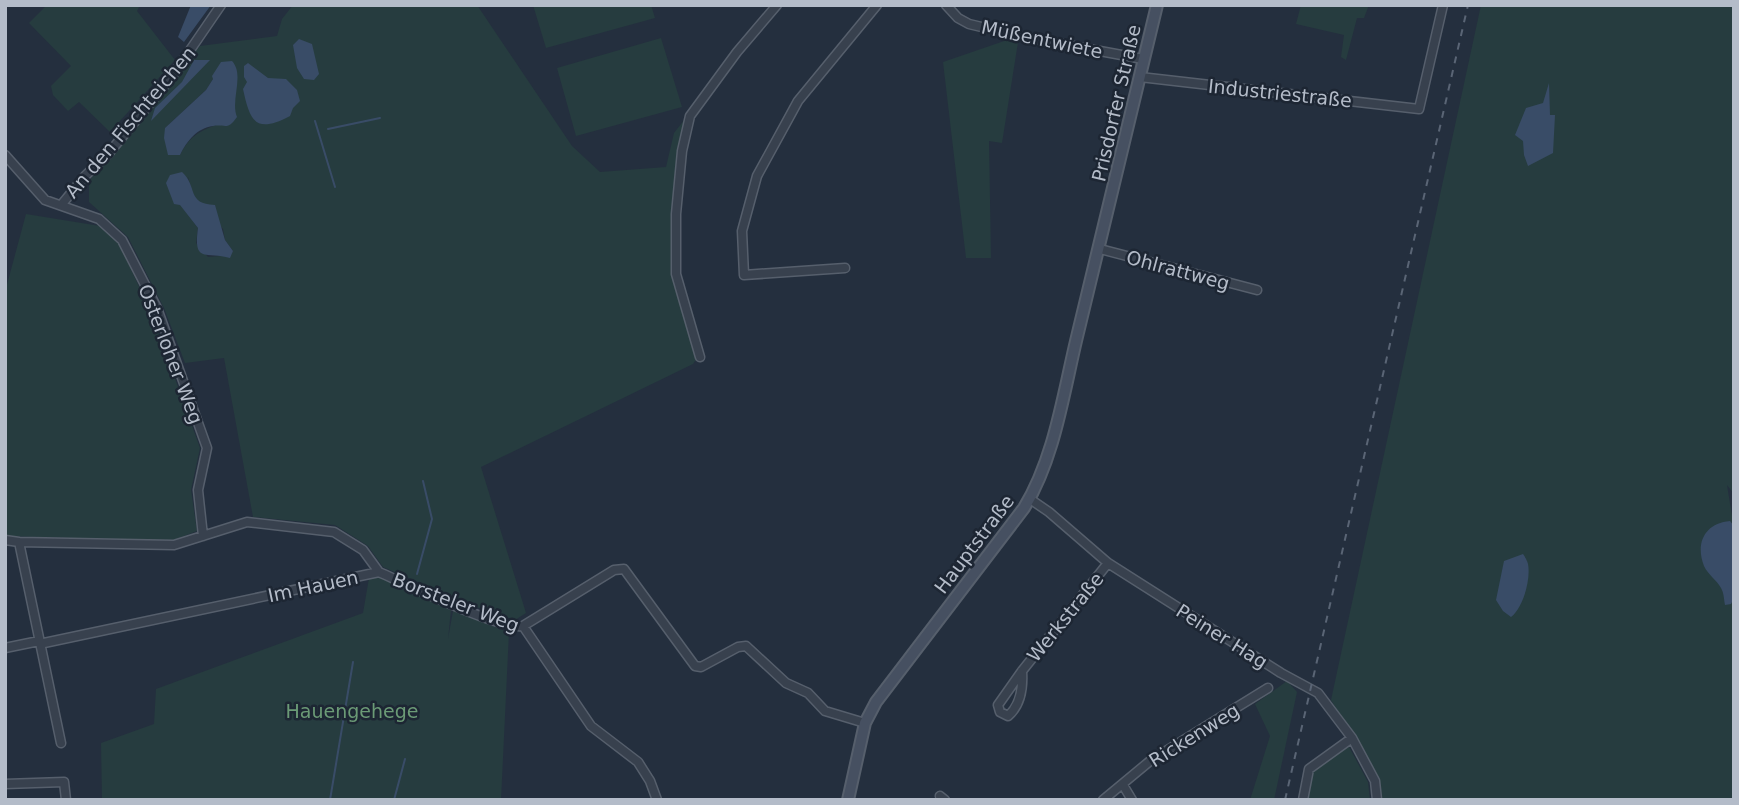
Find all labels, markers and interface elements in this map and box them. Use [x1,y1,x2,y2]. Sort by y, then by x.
street label: Müßentwiete [979,15,1105,63]
street label: Prisdorfer Straße [1087,22,1145,184]
street label: An den Fischteichen [60,42,200,202]
street label: Industriestraße [1207,75,1353,111]
street label: Ohlrattweg [1124,246,1232,294]
street label: Osterloher Weg [134,281,208,427]
street label: Hauptstraße [930,490,1018,598]
street label: Im Hauen [266,566,360,606]
street label: Borsteler Weg [390,568,522,636]
street label: Werkstraße [1022,568,1108,666]
street label: Peiner Hag [1172,599,1272,673]
street label: Rickenweg [1145,699,1243,771]
park label: Hauengehege [286,700,418,722]

